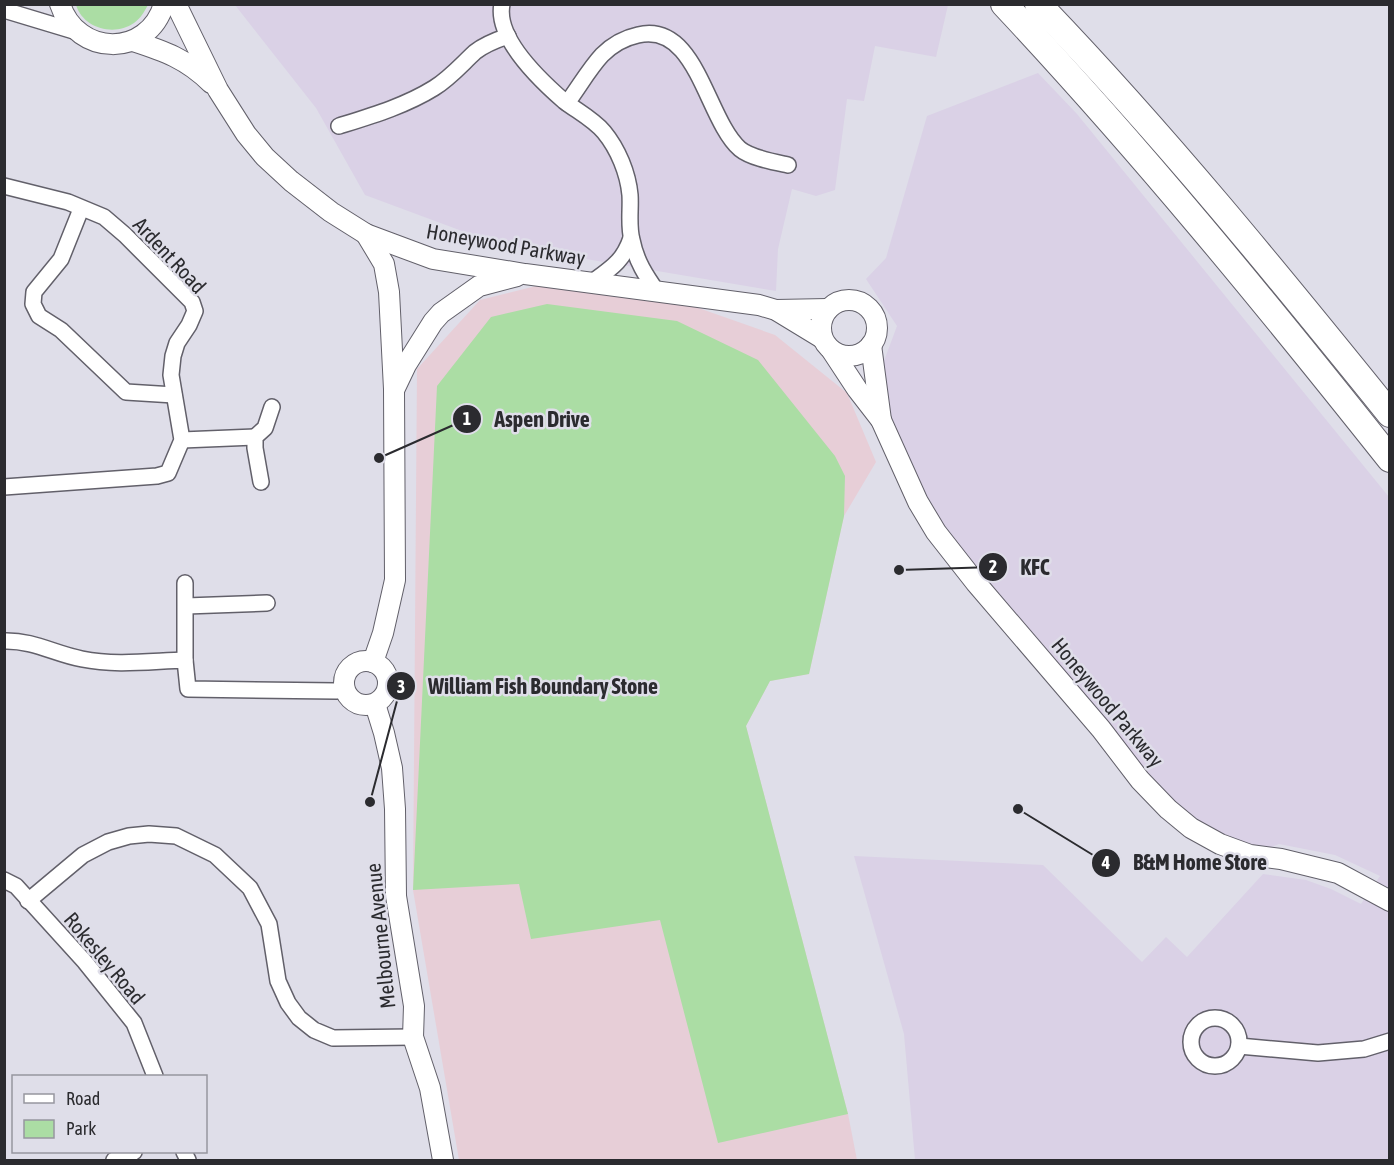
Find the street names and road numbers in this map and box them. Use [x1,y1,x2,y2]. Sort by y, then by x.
street label: Ardent Road [129,212,211,298]
street label: Honeywood Parkway [425,218,588,270]
street label: Honeywood Parkway [1047,633,1169,772]
street label: Melbourne Avenue [360,862,400,1010]
street label: Rokesley Road [60,907,150,1009]

